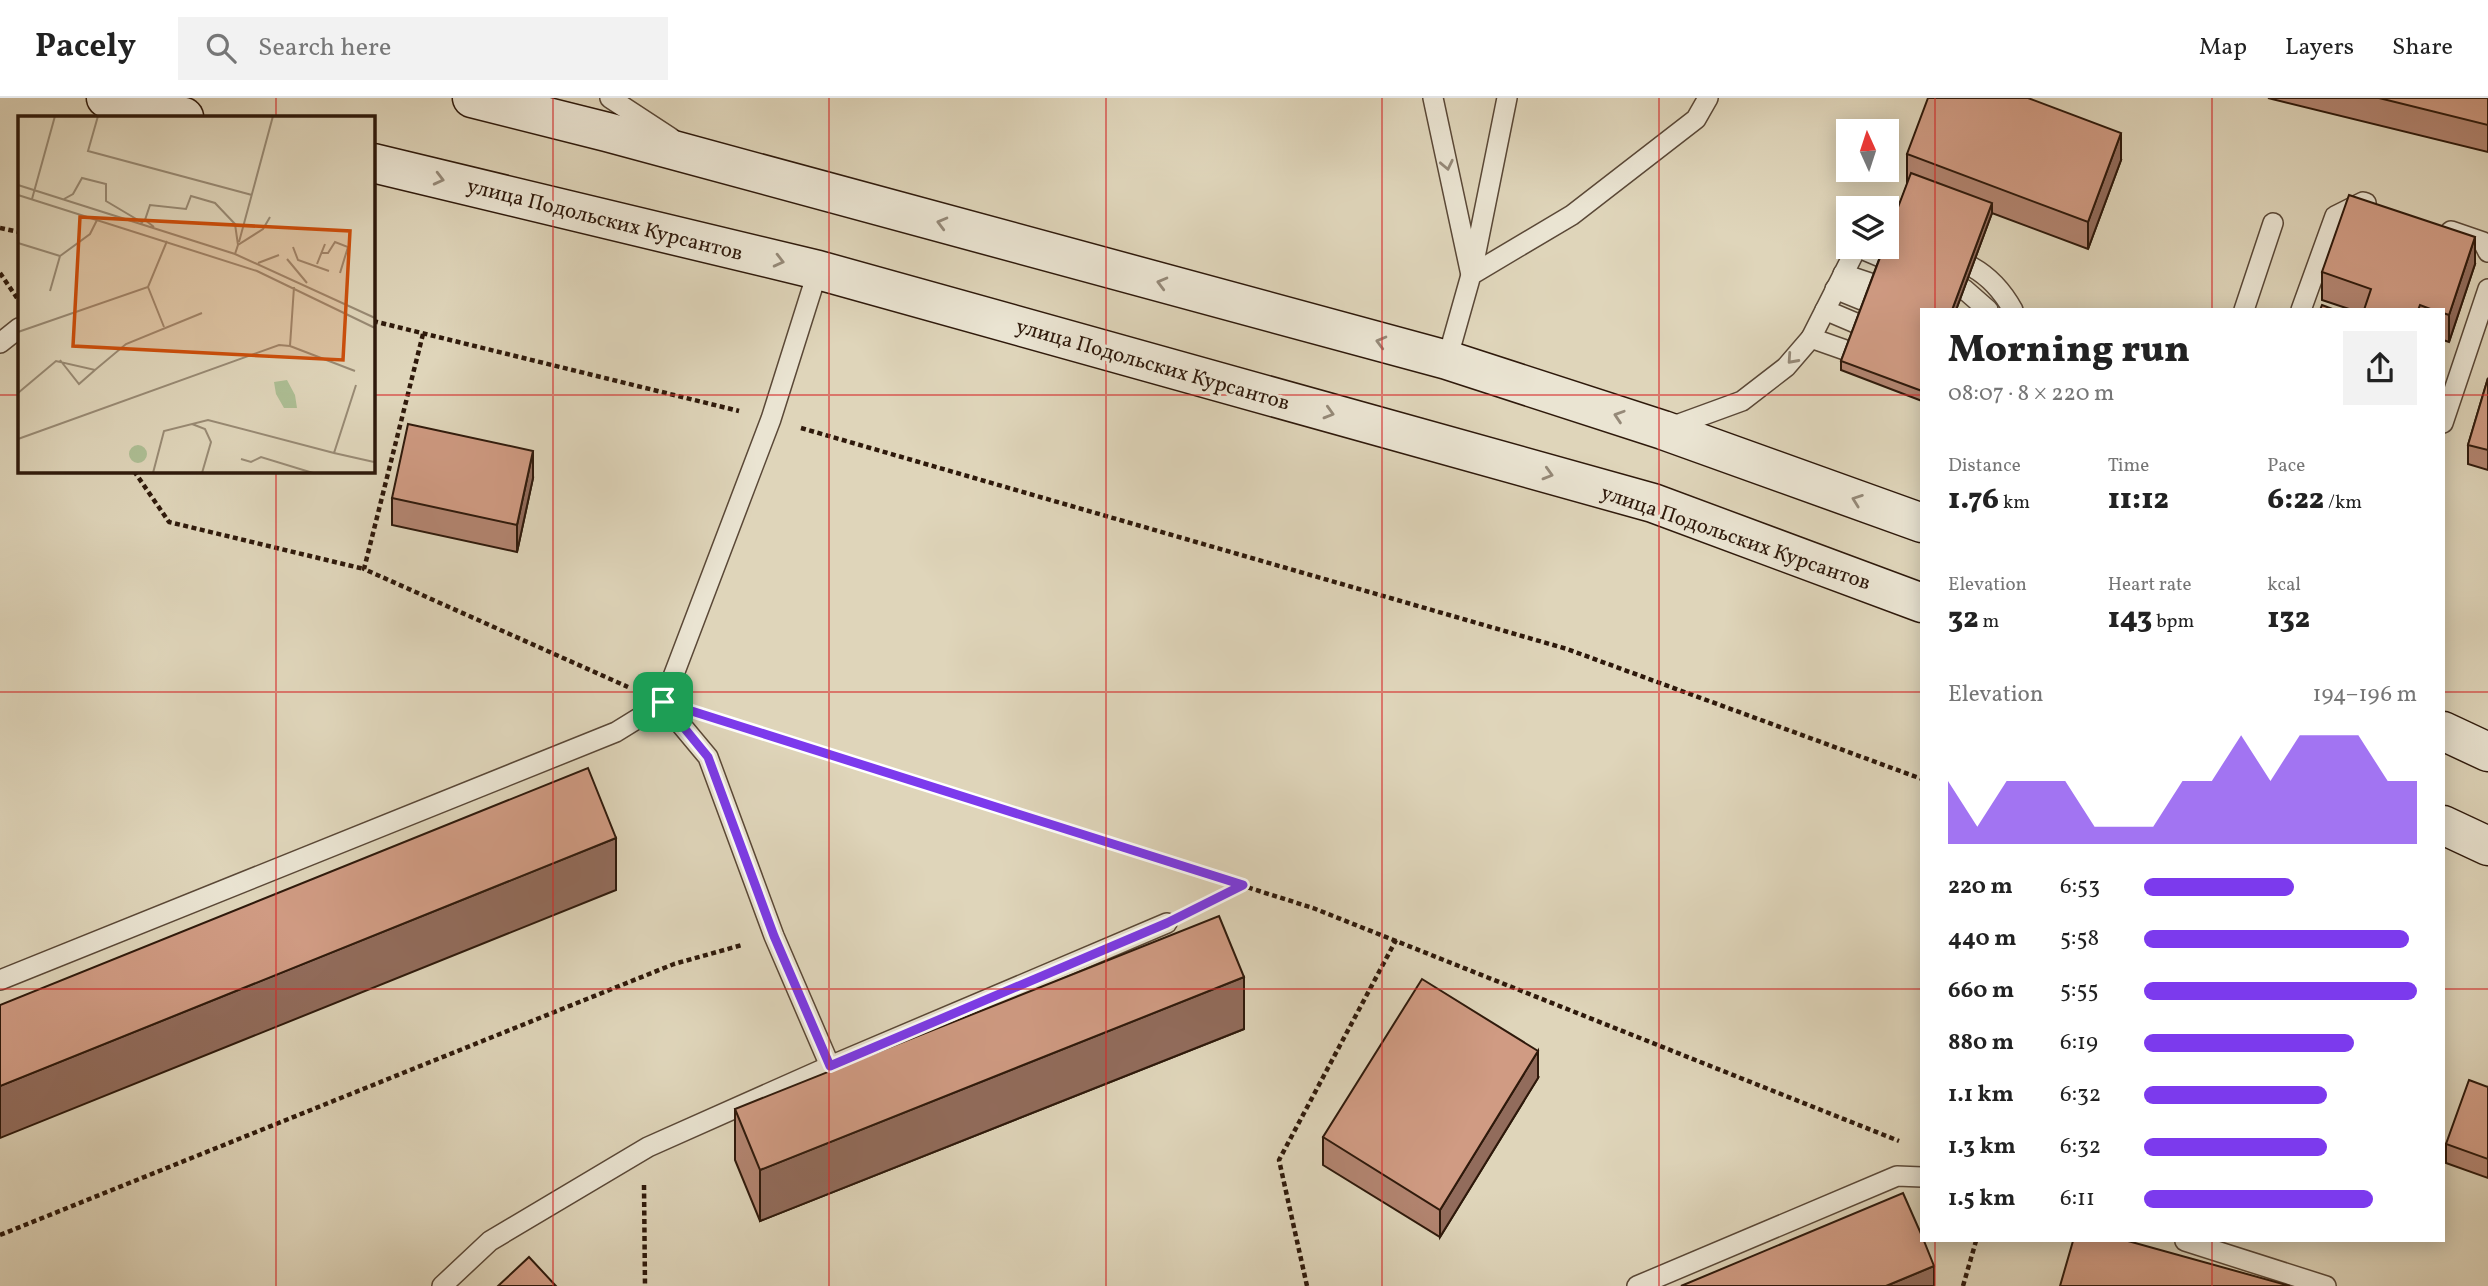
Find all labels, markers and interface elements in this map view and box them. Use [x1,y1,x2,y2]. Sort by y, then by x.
search box [178,17,668,80]
text: Pacely [35,25,136,71]
icon: search [202,29,240,67]
text: Search here [258,30,391,66]
text: Map [2199,31,2247,65]
text: Layers [2285,31,2354,65]
text: Share [2392,31,2453,65]
inset map [18,116,374,472]
north arrow [1836,119,1899,182]
map controls [1836,119,1899,259]
one-way arrow [1439,159,1454,171]
one-way arrow [433,171,445,185]
street label: улица Подольских Курсантов [464,172,746,269]
button: layers [1836,196,1899,259]
one-way arrow [937,217,949,231]
one-way arrow [773,253,785,267]
one-way arrow [1156,276,1168,291]
street label: улица Подольских Курсантов [1012,312,1293,418]
text: Morning run [1948,325,2190,378]
button: share [2343,331,2417,405]
one-way arrow [1376,336,1388,351]
one-way arrow [1788,351,1800,364]
text: 08:07 · 8 × 220 m [1948,378,2114,410]
one-way arrow [1323,405,1335,419]
one-way arrow [1614,410,1626,424]
text: Distance [1948,453,2021,479]
text: Time [2108,453,2149,479]
text: Pace [2267,453,2305,479]
one-way arrow [1542,466,1554,480]
street label: улица Подольских Курсантов [1597,479,1874,598]
text: 1.76 [1948,479,1999,521]
text: 11:12 [2108,479,2169,521]
text: 6:22 [2267,479,2324,521]
text: km [1999,490,2030,516]
text: /km [2324,490,2362,516]
one-way arrow [1852,494,1864,508]
text: Elevation [1948,572,2027,598]
text: Heart rate [2108,572,2192,598]
text: kcal [2267,572,2301,598]
text: 32 [1948,598,1979,640]
text: 143 [2108,598,2152,640]
text: 132 [2267,598,2310,640]
text: m [1979,609,1999,635]
text: bpm [2152,609,2194,635]
pin [633,672,693,732]
text: Elevation [1948,679,2044,711]
text: 194–196 m [2313,679,2417,711]
icon: arrive [644,683,682,721]
text: 220 m [1948,871,2013,903]
text: 6:53 [2060,871,2100,903]
text: 440 m [1948,923,2016,955]
text: 5:58 [2060,923,2099,955]
text: 660 m [1948,975,2014,1007]
text: 5:55 [2060,975,2099,1007]
text: 880 m [1948,1027,2014,1059]
text: 6:19 [2060,1027,2098,1059]
text: 1.1 km [1948,1079,2014,1111]
text: 6:32 [2060,1079,2101,1111]
text: 1.3 km [1948,1131,2016,1163]
text: 6:32 [2060,1131,2101,1163]
text: 1.5 km [1948,1183,2015,1215]
text: 6:11 [2060,1183,2095,1215]

